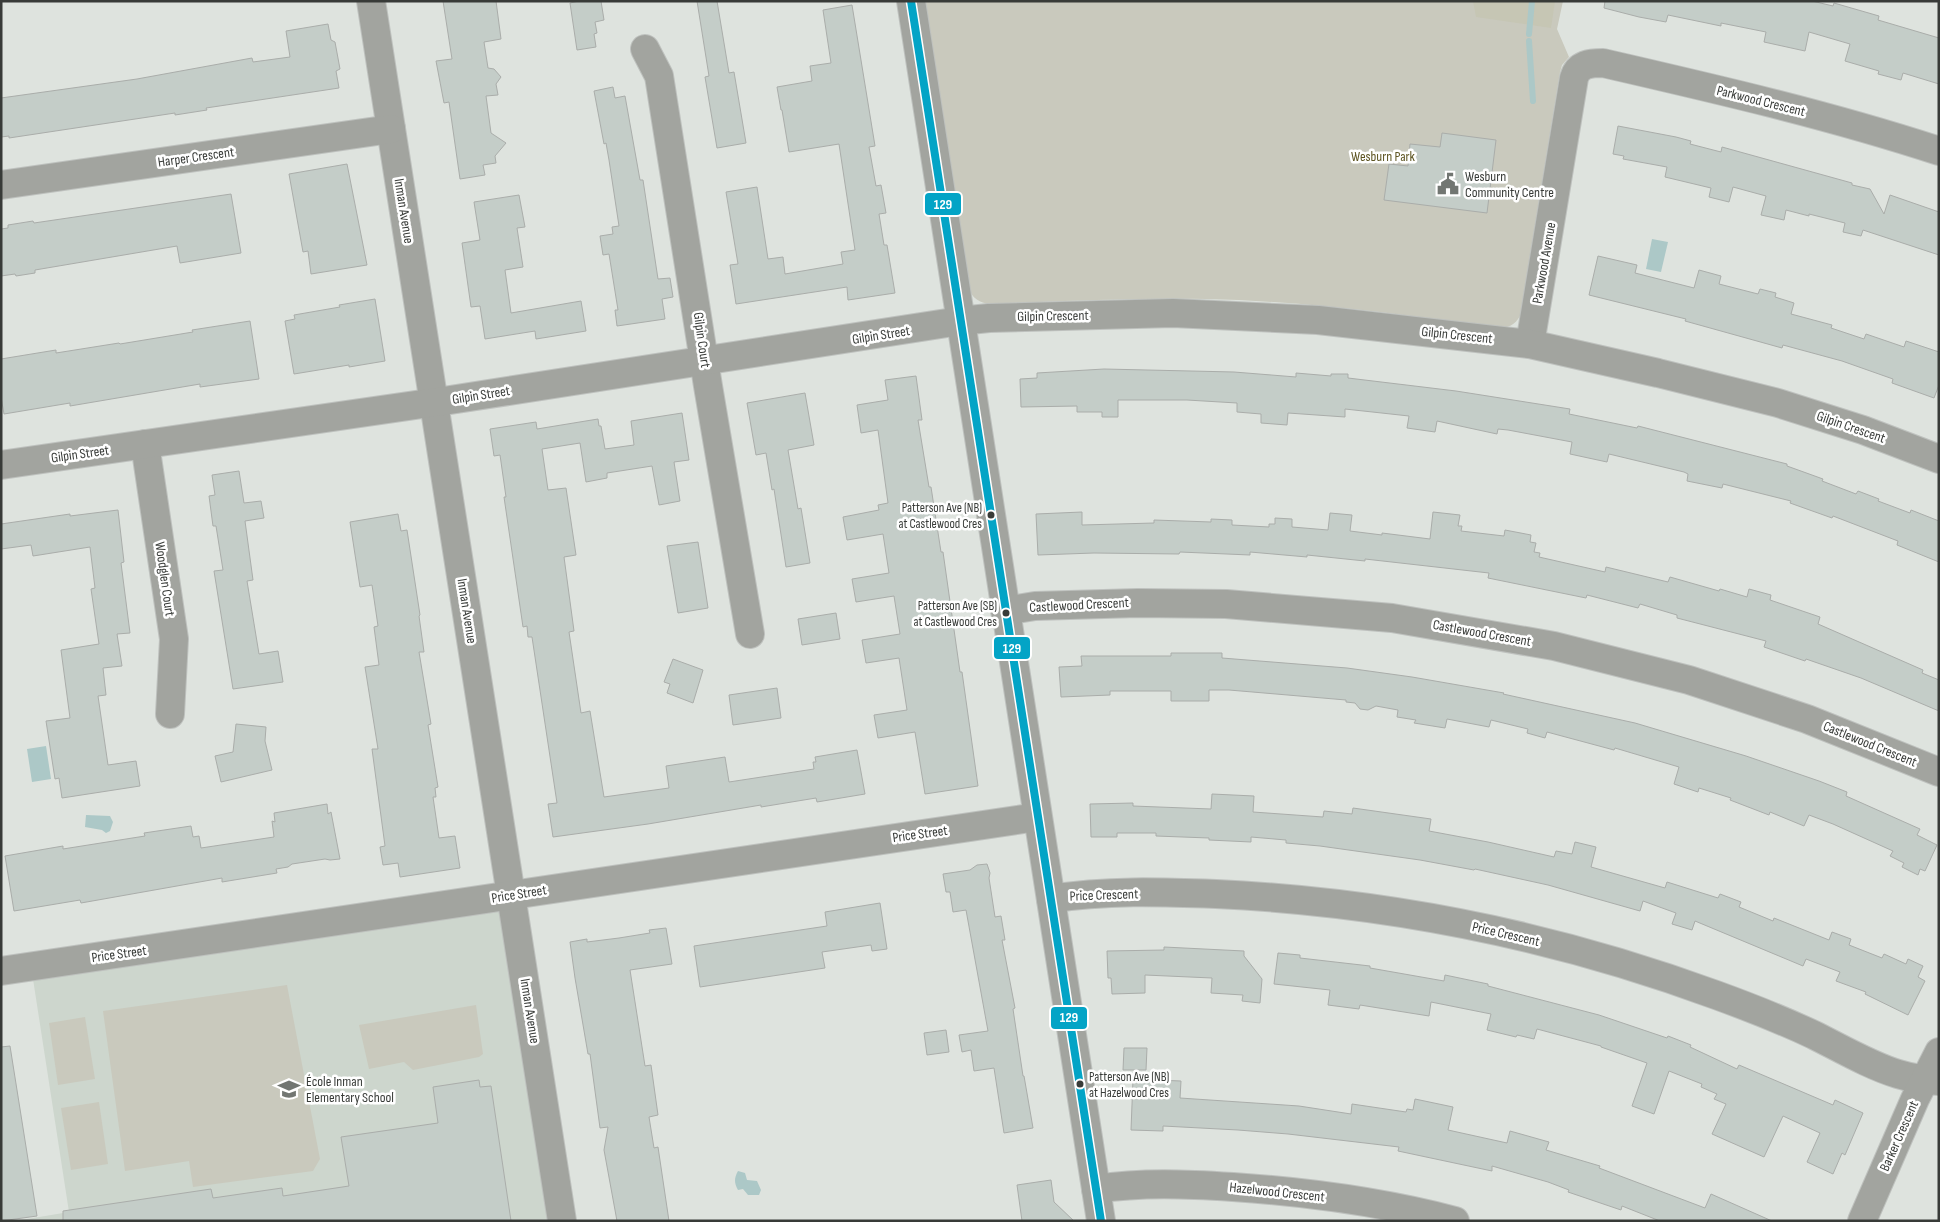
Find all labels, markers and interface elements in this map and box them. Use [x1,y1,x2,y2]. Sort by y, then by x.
street label: Parkwood Crescent [1715,82,1807,120]
street label: Harper Crescent [157,143,235,171]
park label: Wesburn Park [1351,148,1416,165]
place label: Wesburn Community Centre [1465,168,1554,201]
public building icon: Wesburn Community Centre [1435,171,1461,197]
street label: Inman Avenue [390,177,418,245]
line badge: 129 [924,192,962,216]
text: 129 [934,196,953,213]
street label: Parkwood Avenue [1528,221,1560,305]
street label: Gilpin Crescent [1017,307,1089,325]
street label: Gilpin Court [690,311,714,369]
street label: Gilpin Street [851,322,911,348]
street label: Gilpin Crescent [1421,323,1493,347]
street label: Gilpin Street [451,382,511,408]
street label: Gilpin Crescent [1814,407,1888,447]
street label: Gilpin Street [50,442,110,466]
place label: Patterson Ave (NB) at Castlewood Cres [898,500,982,532]
marker: Patterson Ave (NB) at Castlewood Cres [986,510,996,520]
street label: Woodglen Court [151,541,179,617]
street label: Inman Avenue [453,577,481,645]
street label: Castlewood Crescent [1029,594,1129,616]
place label: Patterson Ave (SB) at Castlewood Cres [913,598,997,630]
marker: Patterson Ave (SB) at Castlewood Cres [1001,608,1011,618]
street label: Castlewood Crescent [1431,616,1533,650]
line badge: 129 [993,636,1031,660]
text: 129 [1003,640,1022,657]
street label: Castlewood Crescent [1821,717,1919,771]
street label: Price Street [891,822,949,846]
street label: Price Street [490,881,548,907]
street label: Price Crescent [1069,885,1139,905]
street label: Price Crescent [1471,918,1541,950]
street label: Price Street [90,942,148,966]
street label: Inman Avenue [516,977,544,1045]
line badge: 129 [1050,1006,1088,1030]
text: 129 [1060,1009,1079,1026]
place label: Patterson Ave (NB) at Hazelwood Cres [1089,1069,1169,1101]
place label: École Inman Elementary School [306,1073,394,1106]
school or university icon: École Inman Elementary School [276,1076,302,1102]
marker: Patterson Ave (NB) at Hazelwood Cres [1075,1079,1085,1089]
street label: Barker Crescent [1876,1098,1922,1174]
street label: Hazelwood Crescent [1228,1179,1326,1205]

